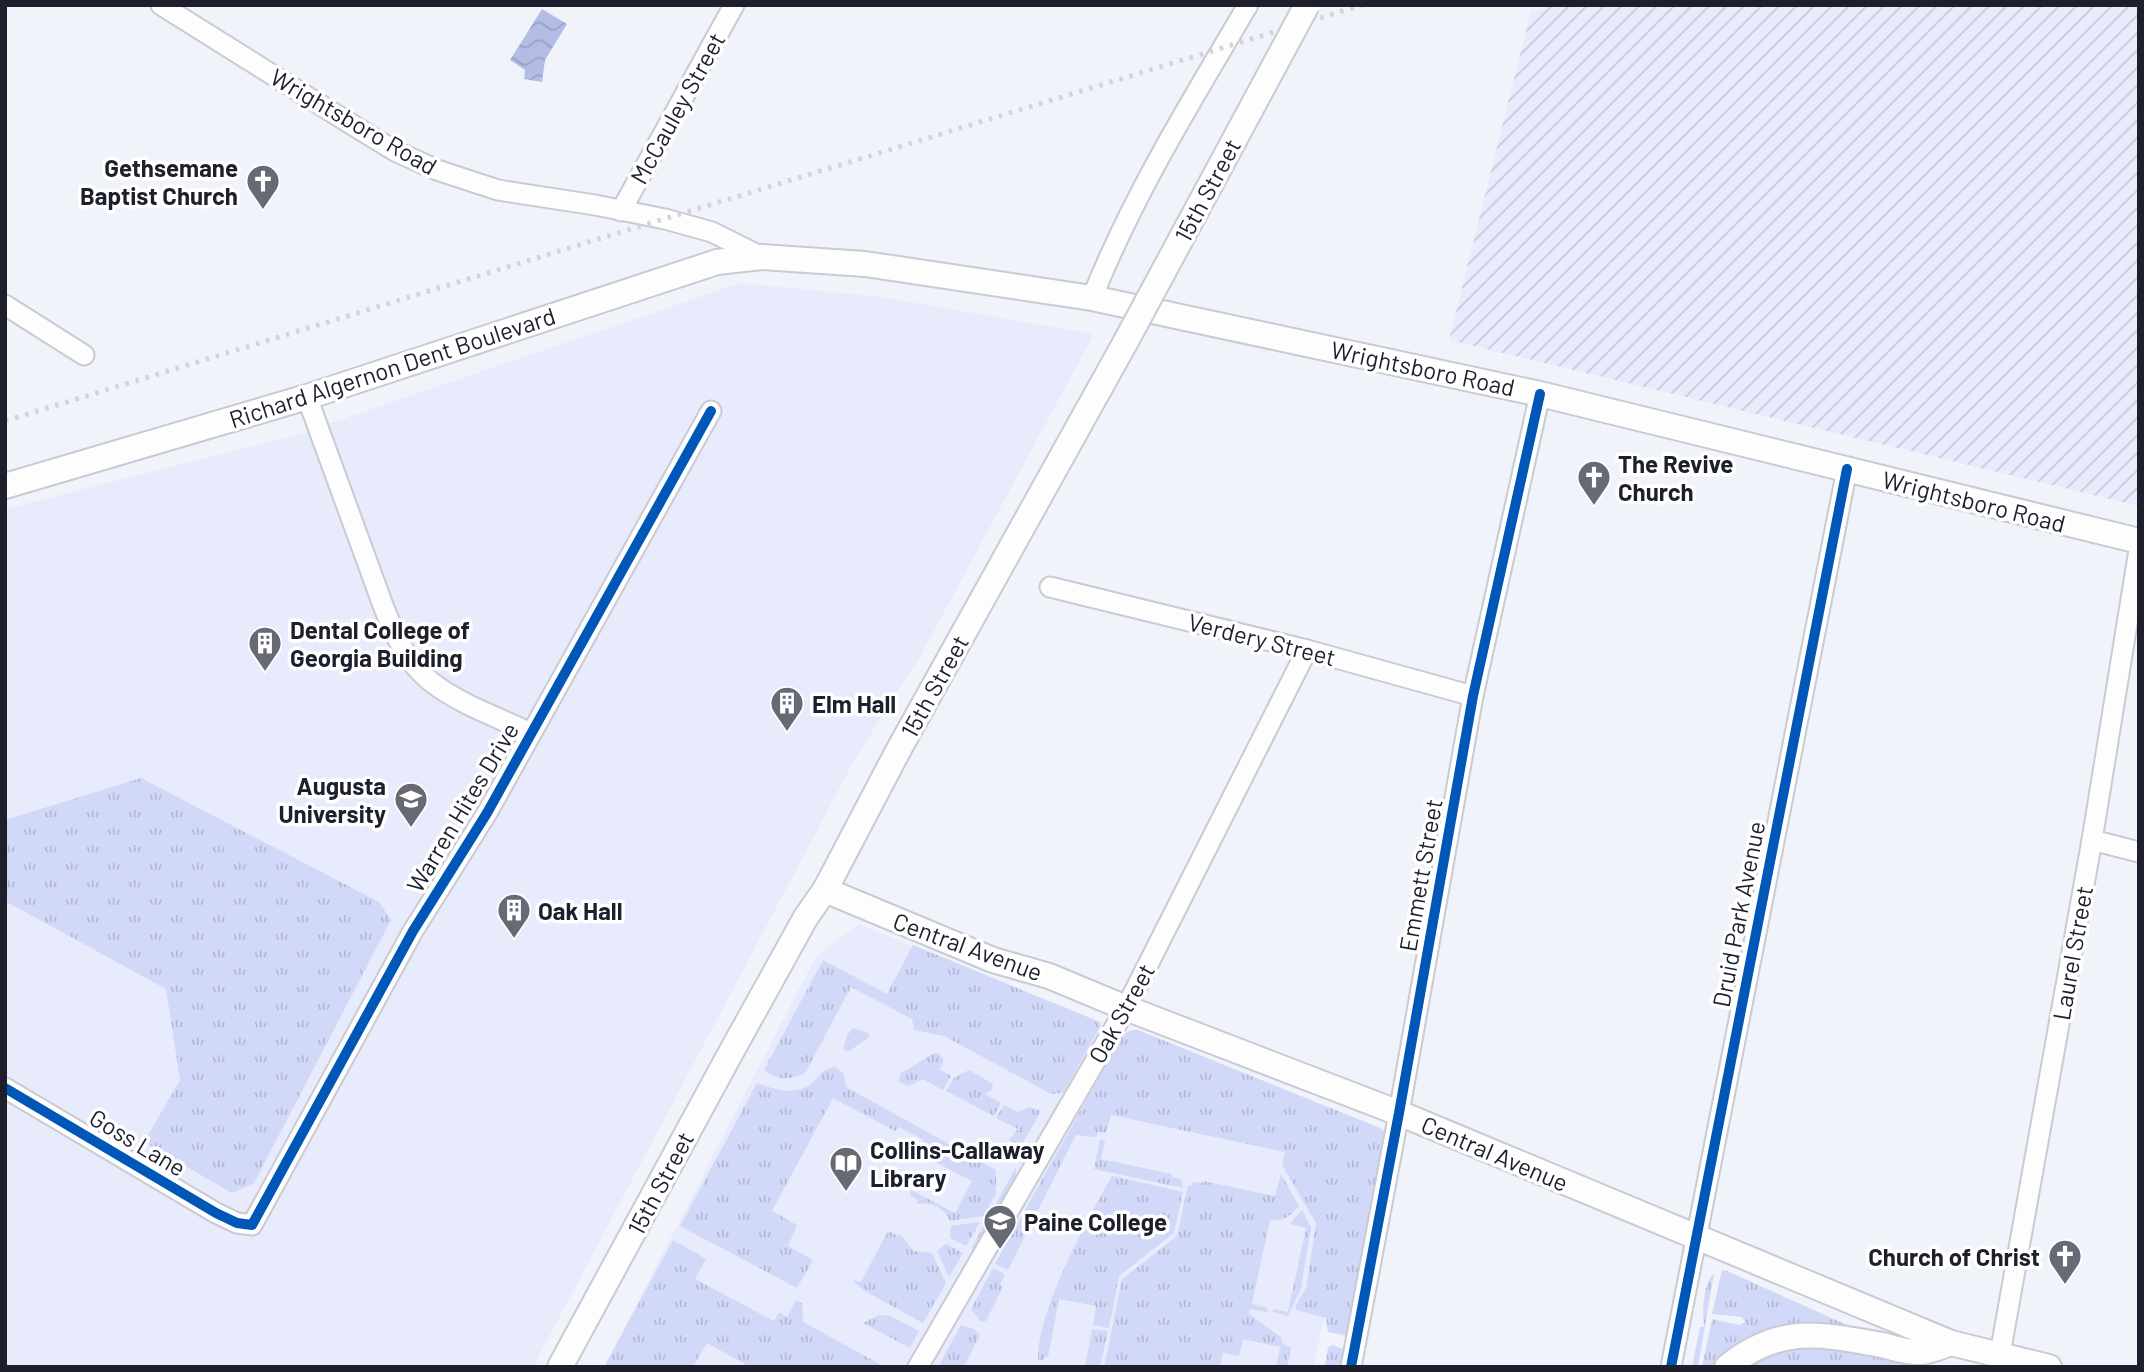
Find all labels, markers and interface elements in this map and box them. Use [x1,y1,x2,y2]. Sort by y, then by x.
street label: McCauley Street [623,27,731,189]
street label: Wrightsboro Road [266,62,442,180]
street label: 15th Street [1168,133,1246,247]
place label: Gethsemane Baptist Church [80,153,238,210]
church icon: Gethsemane Baptist Church [244,162,282,211]
street label: Richard Algernon Dent Boulevard [225,300,559,434]
street label: Wrightsboro Road [1328,334,1518,402]
place label: The Revive Church [1618,449,1733,506]
church icon: The Revive Church [1575,458,1613,507]
street label: Wrightsboro Road [1880,464,2068,538]
street label: Verdery Street [1185,607,1339,671]
place label: Dental College of Georgia Building [290,615,470,672]
building icon: Dental College of Georgia Building [246,624,284,673]
street label: 15th Street [894,630,974,742]
building icon: Elm Hall [768,684,806,733]
place label: Elm Hall [812,689,896,718]
street label: Warren Hites Drive [400,717,524,897]
place label: Augusta University [278,771,386,828]
school or university icon: Augusta University [392,780,430,829]
street label: Emmett Street [1392,796,1448,954]
street label: Druid Park Avenue [1706,819,1770,1009]
street label: Laurel Street [2046,884,2098,1022]
building icon: Oak Hall [495,891,533,940]
place label: Oak Hall [538,896,623,925]
street label: Central Avenue [889,906,1047,986]
street label: Oak Street [1082,958,1160,1068]
street label: Goss Lane [85,1102,191,1182]
street label: Central Avenue [1417,1109,1573,1197]
street label: 15th Street [621,1126,699,1240]
place label: Collins-Callaway Library [870,1135,1045,1192]
library icon: Collins-Callaway Library [827,1144,865,1193]
school or university icon: Paine College [981,1202,1019,1251]
place label: Paine College [1024,1207,1167,1236]
church icon: Church of Christ [2046,1237,2084,1286]
place label: Church of Christ [1868,1242,2040,1271]

